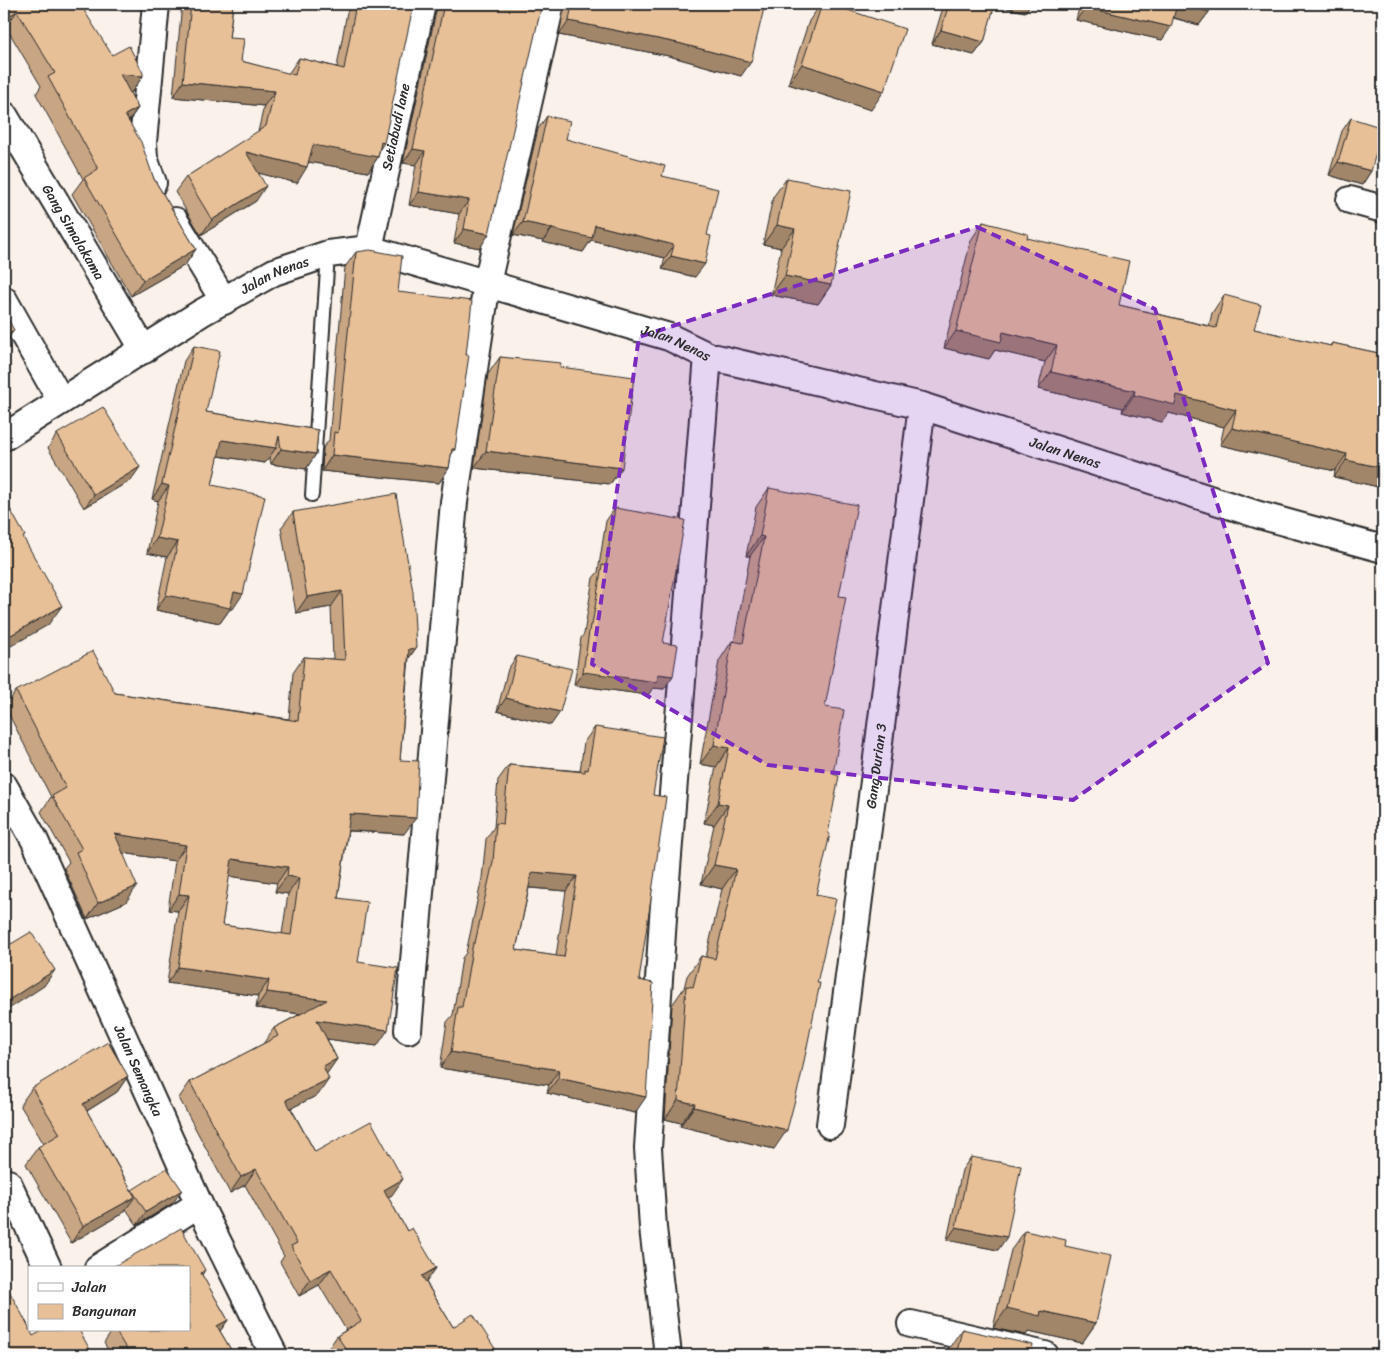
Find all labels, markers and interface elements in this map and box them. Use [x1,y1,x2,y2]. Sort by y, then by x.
street label: Setiabudi lane [374,81,417,173]
street label: Gang Simalakama [35,179,112,285]
street label: Jalan Nenas [235,249,313,302]
street label: Jalan Nenas [638,317,716,368]
street label: Jalan Nenas [1025,429,1105,476]
street label: Gang Durian 3 [858,722,894,810]
street label: Jalan Semangka [107,1020,171,1121]
legend [28,1266,190,1332]
text: Jalan [71,1274,106,1300]
text: Bangunan [72,1298,136,1324]

